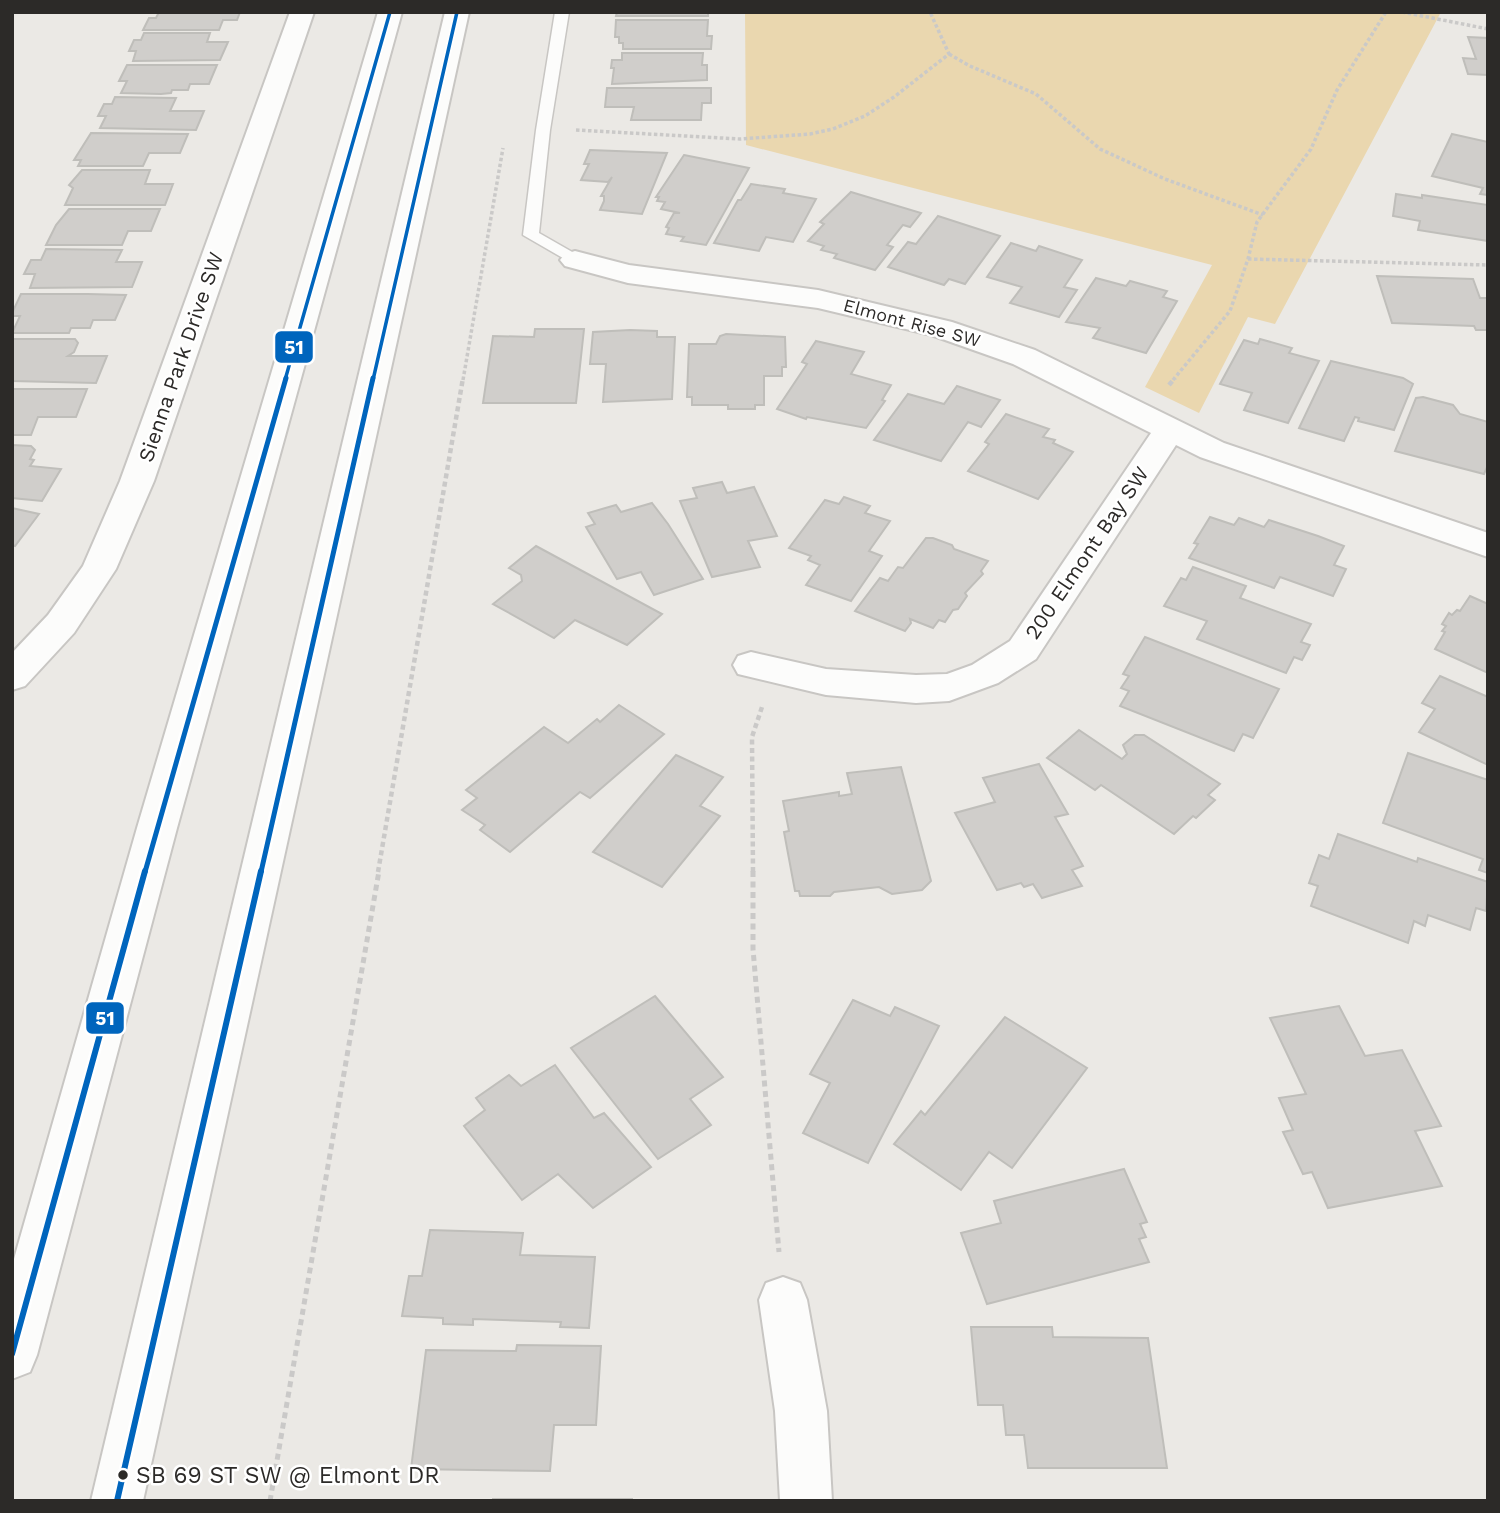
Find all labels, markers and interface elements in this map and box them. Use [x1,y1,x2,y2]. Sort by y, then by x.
street label: Sienna Park Drive SW [133,249,228,465]
street label: Elmont Rise SW [841,294,983,351]
line badge: 51 [274,330,314,364]
text: 51 [284,336,304,359]
street label: 200 Elmont Bay SW [1020,462,1154,644]
line badge: 51 [85,1001,125,1035]
text: 51 [95,1007,115,1030]
place label: SB 69 ST SW @ Elmont DR [136,1462,440,1489]
marker: SB 69 ST SW @ Elmont DR [116,1468,130,1482]

